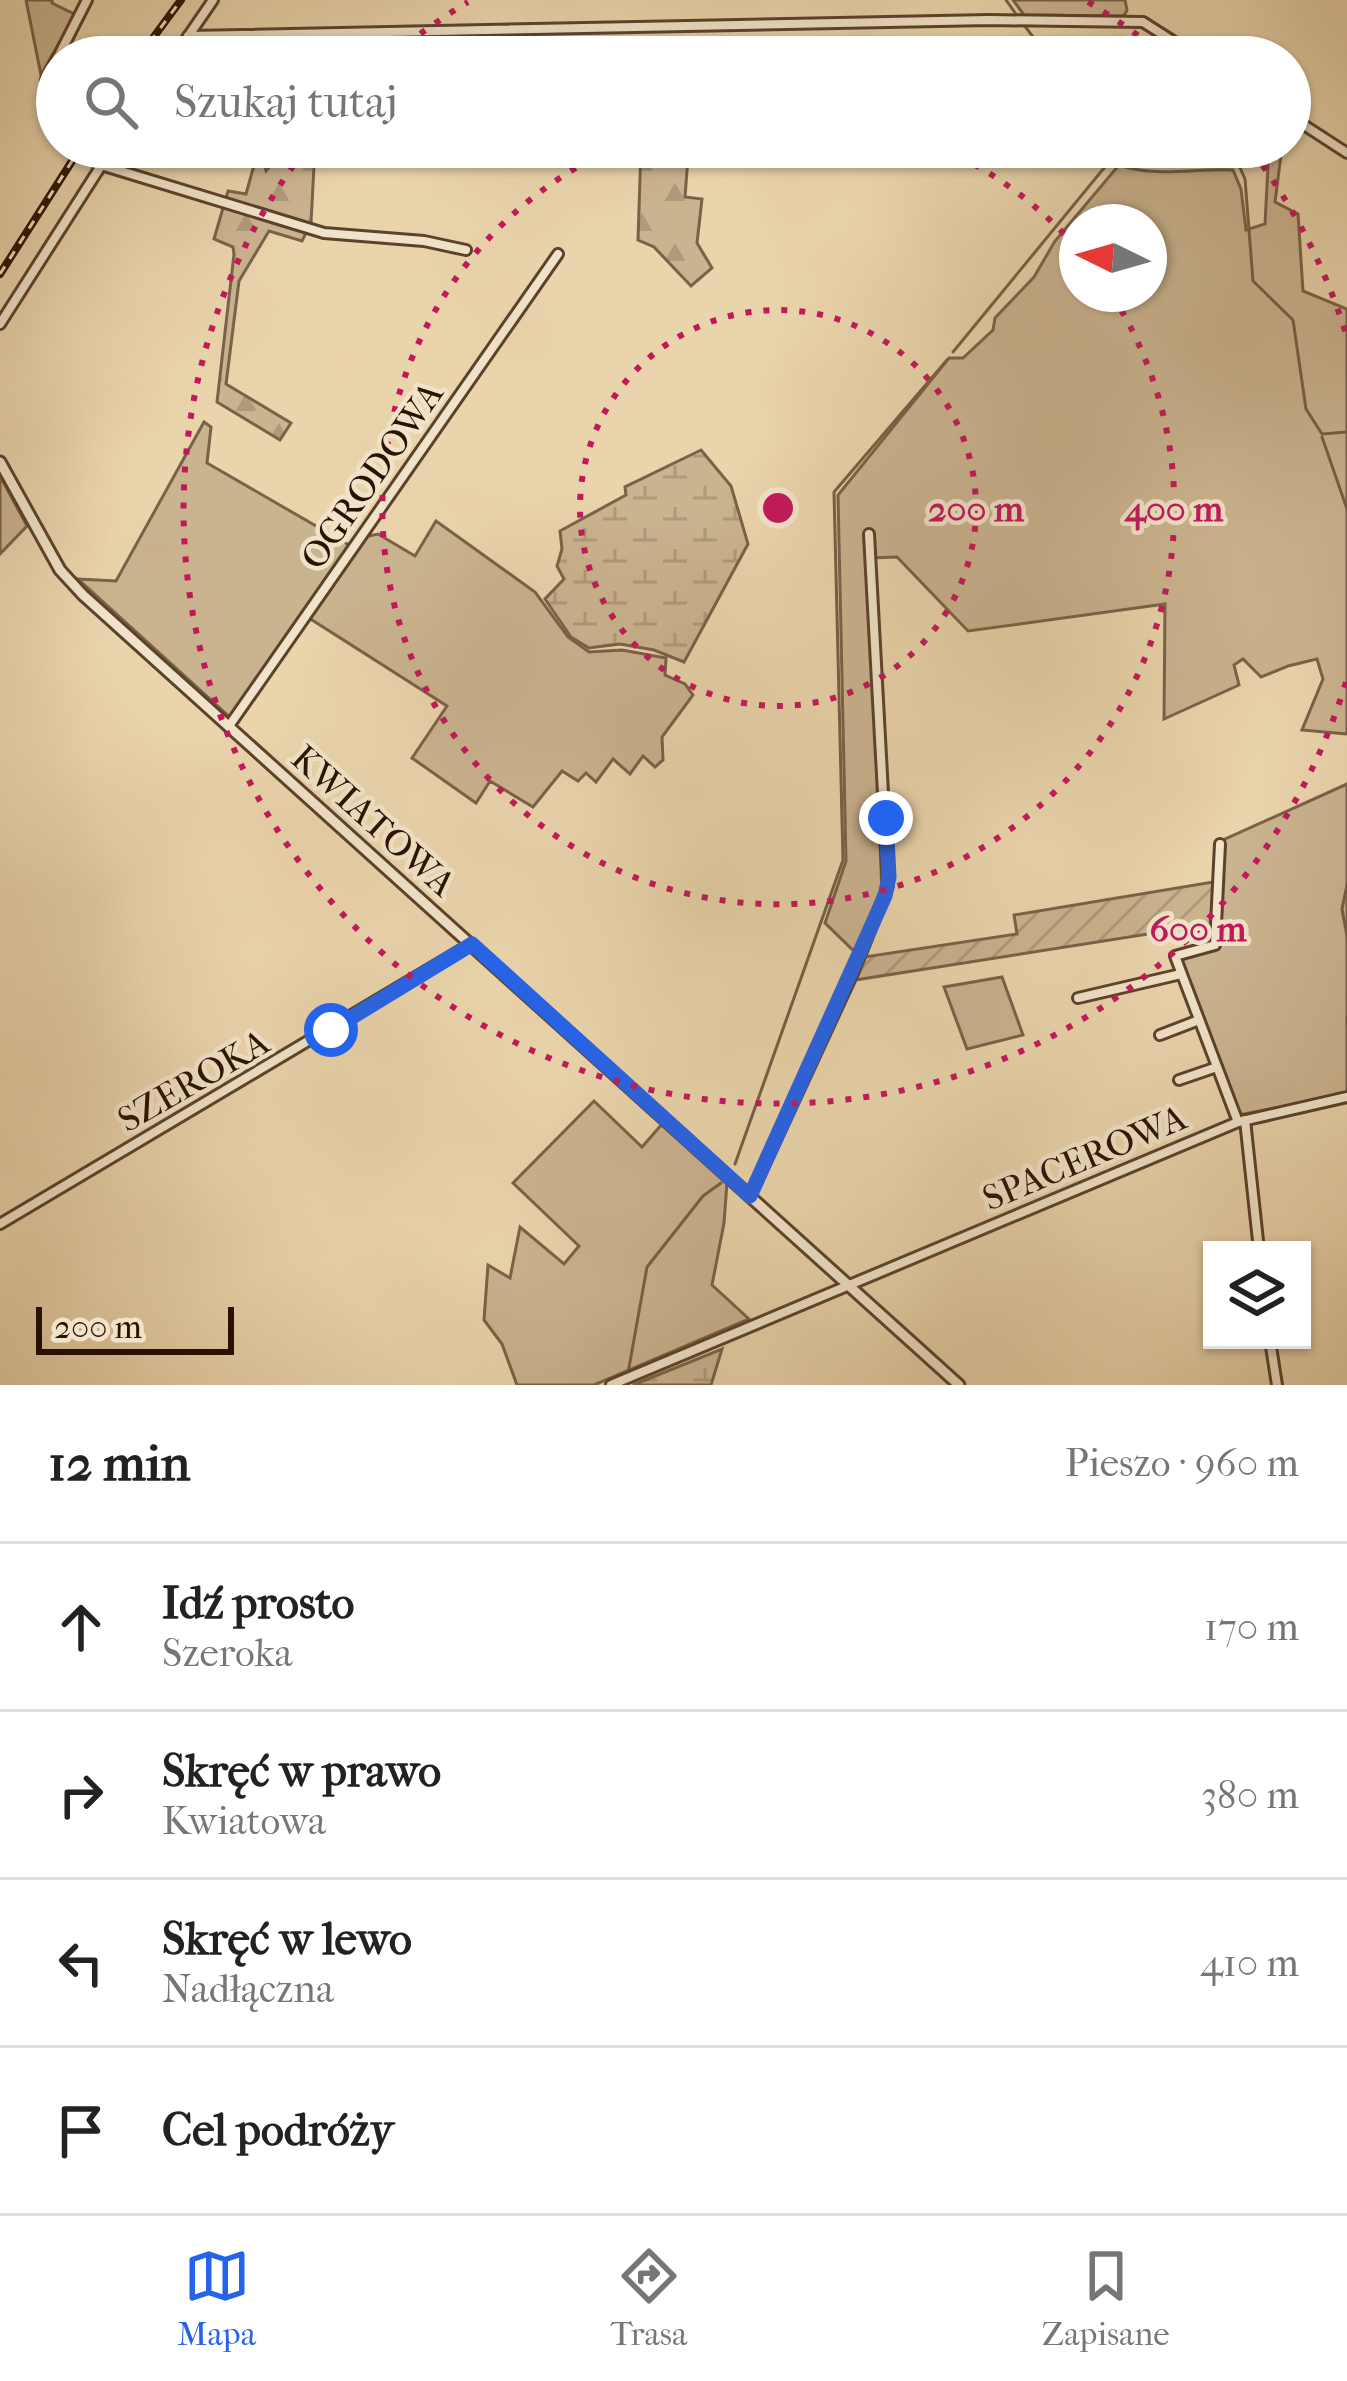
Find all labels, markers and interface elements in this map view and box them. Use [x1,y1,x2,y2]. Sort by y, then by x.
search box [36,36,1311,168]
icon: search [78,69,144,135]
text: Szukaj tutaj [174,76,397,129]
north arrow [1059,204,1167,312]
street label: OGRODOWA [292,373,452,577]
centre of rings [757,487,799,529]
text: 200 m [928,488,1025,530]
text: 400 m [1124,488,1224,531]
street label: KWIATOWA [283,736,464,906]
route end [859,791,913,845]
text: 600 m [1150,908,1248,950]
route start [304,1003,358,1057]
street label: SZEROKA [110,1020,277,1141]
street label: SPACEROWA [976,1096,1193,1220]
map controls [1203,1241,1311,1349]
button: layers [1203,1241,1311,1349]
scale bar [36,1301,234,1354]
text: 200 m [54,1308,142,1347]
text: 12 min [48,1433,190,1493]
text: Pieszo · 960 m [1065,1440,1299,1486]
text: Idź prosto [162,1577,354,1630]
icon: ahead [48,1594,114,1660]
text: 170 m [1204,1604,1299,1650]
text: Szeroka [162,1630,293,1676]
text: Skręć w prawo [162,1745,441,1798]
icon: right [48,1762,114,1828]
text: 380 m [1201,1772,1299,1818]
text: Kwiatowa [162,1798,326,1844]
text: Skręć w lewo [162,1913,412,1966]
icon: left [48,1930,114,1996]
text: 410 m [1200,1940,1299,1986]
text: Nadłączna [162,1966,334,2012]
icon: arrive [48,2098,114,2164]
text: Cel podróży [162,2104,394,2157]
tab: Mapa [177,2243,256,2354]
tab: Trasa [611,2243,687,2354]
tab: Zapisane [1042,2243,1170,2354]

